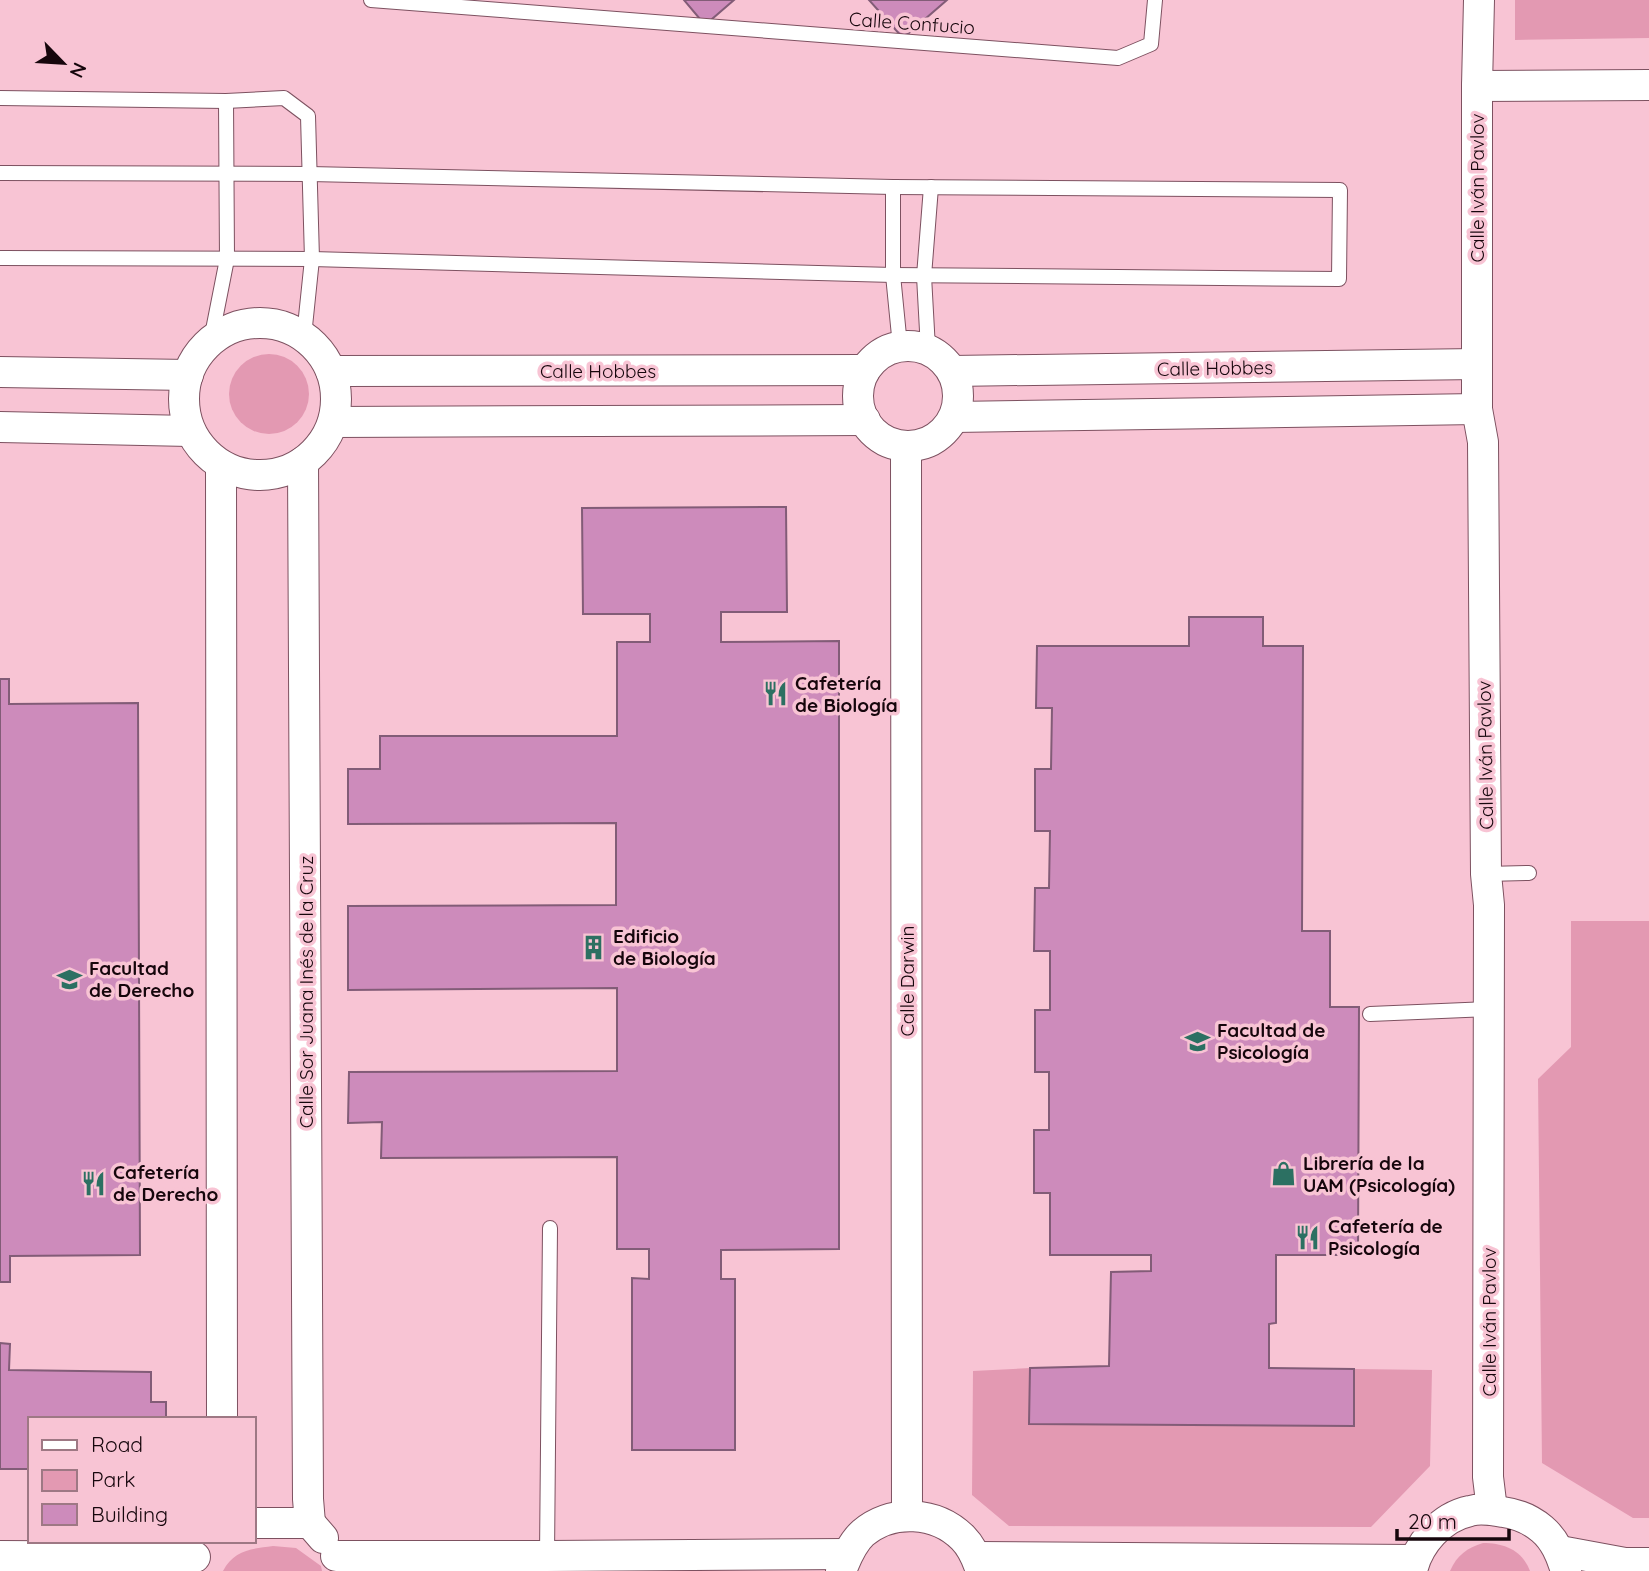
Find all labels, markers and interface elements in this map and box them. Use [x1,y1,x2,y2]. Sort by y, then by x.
street label: Calle Confucio [848,7,976,39]
north arrow [28,28,98,98]
text: N [65,59,92,82]
street label: Calle Iván Pavlov [1465,113,1489,263]
street label: Calle Hobbes [1157,355,1273,381]
street label: Calle Hobbes [540,359,656,383]
place label: Cafetería de Biología [795,671,898,717]
restaurant icon: Cafetería de Biología [761,680,789,708]
street label: Calle Iván Pavlov [1472,680,1498,830]
street label: Calle Sor Juana Inés de la Cruz [294,856,318,1128]
place label: Edificio de Biología [613,924,716,970]
street label: Calle Darwin [895,925,919,1037]
building icon: Edificio de Biología [579,933,607,961]
place label: Facultad de Derecho [89,956,194,1002]
school or university icon: Facultad de Derecho [55,965,83,993]
place label: Facultad de Psicología [1217,1018,1325,1064]
school or university icon: Facultad de Psicología [1183,1027,1211,1055]
place label: Librería de la UAM (Psicología) [1303,1151,1455,1197]
place label: Cafetería de Derecho [113,1160,218,1206]
shop icon: Librería de la UAM (Psicología) [1269,1160,1297,1188]
restaurant icon: Cafetería de Derecho [79,1169,107,1197]
place label: Cafetería de Psicología [1328,1214,1443,1260]
restaurant icon: Cafetería de Psicología [1294,1223,1322,1251]
street label: Calle Iván Pavlov [1477,1247,1501,1397]
legend [28,1417,256,1543]
text: Road [91,1431,143,1457]
text: Park [91,1466,135,1492]
scale bar [1397,1498,1509,1542]
text: Building [91,1501,168,1527]
text: 20 m [1408,1508,1457,1534]

